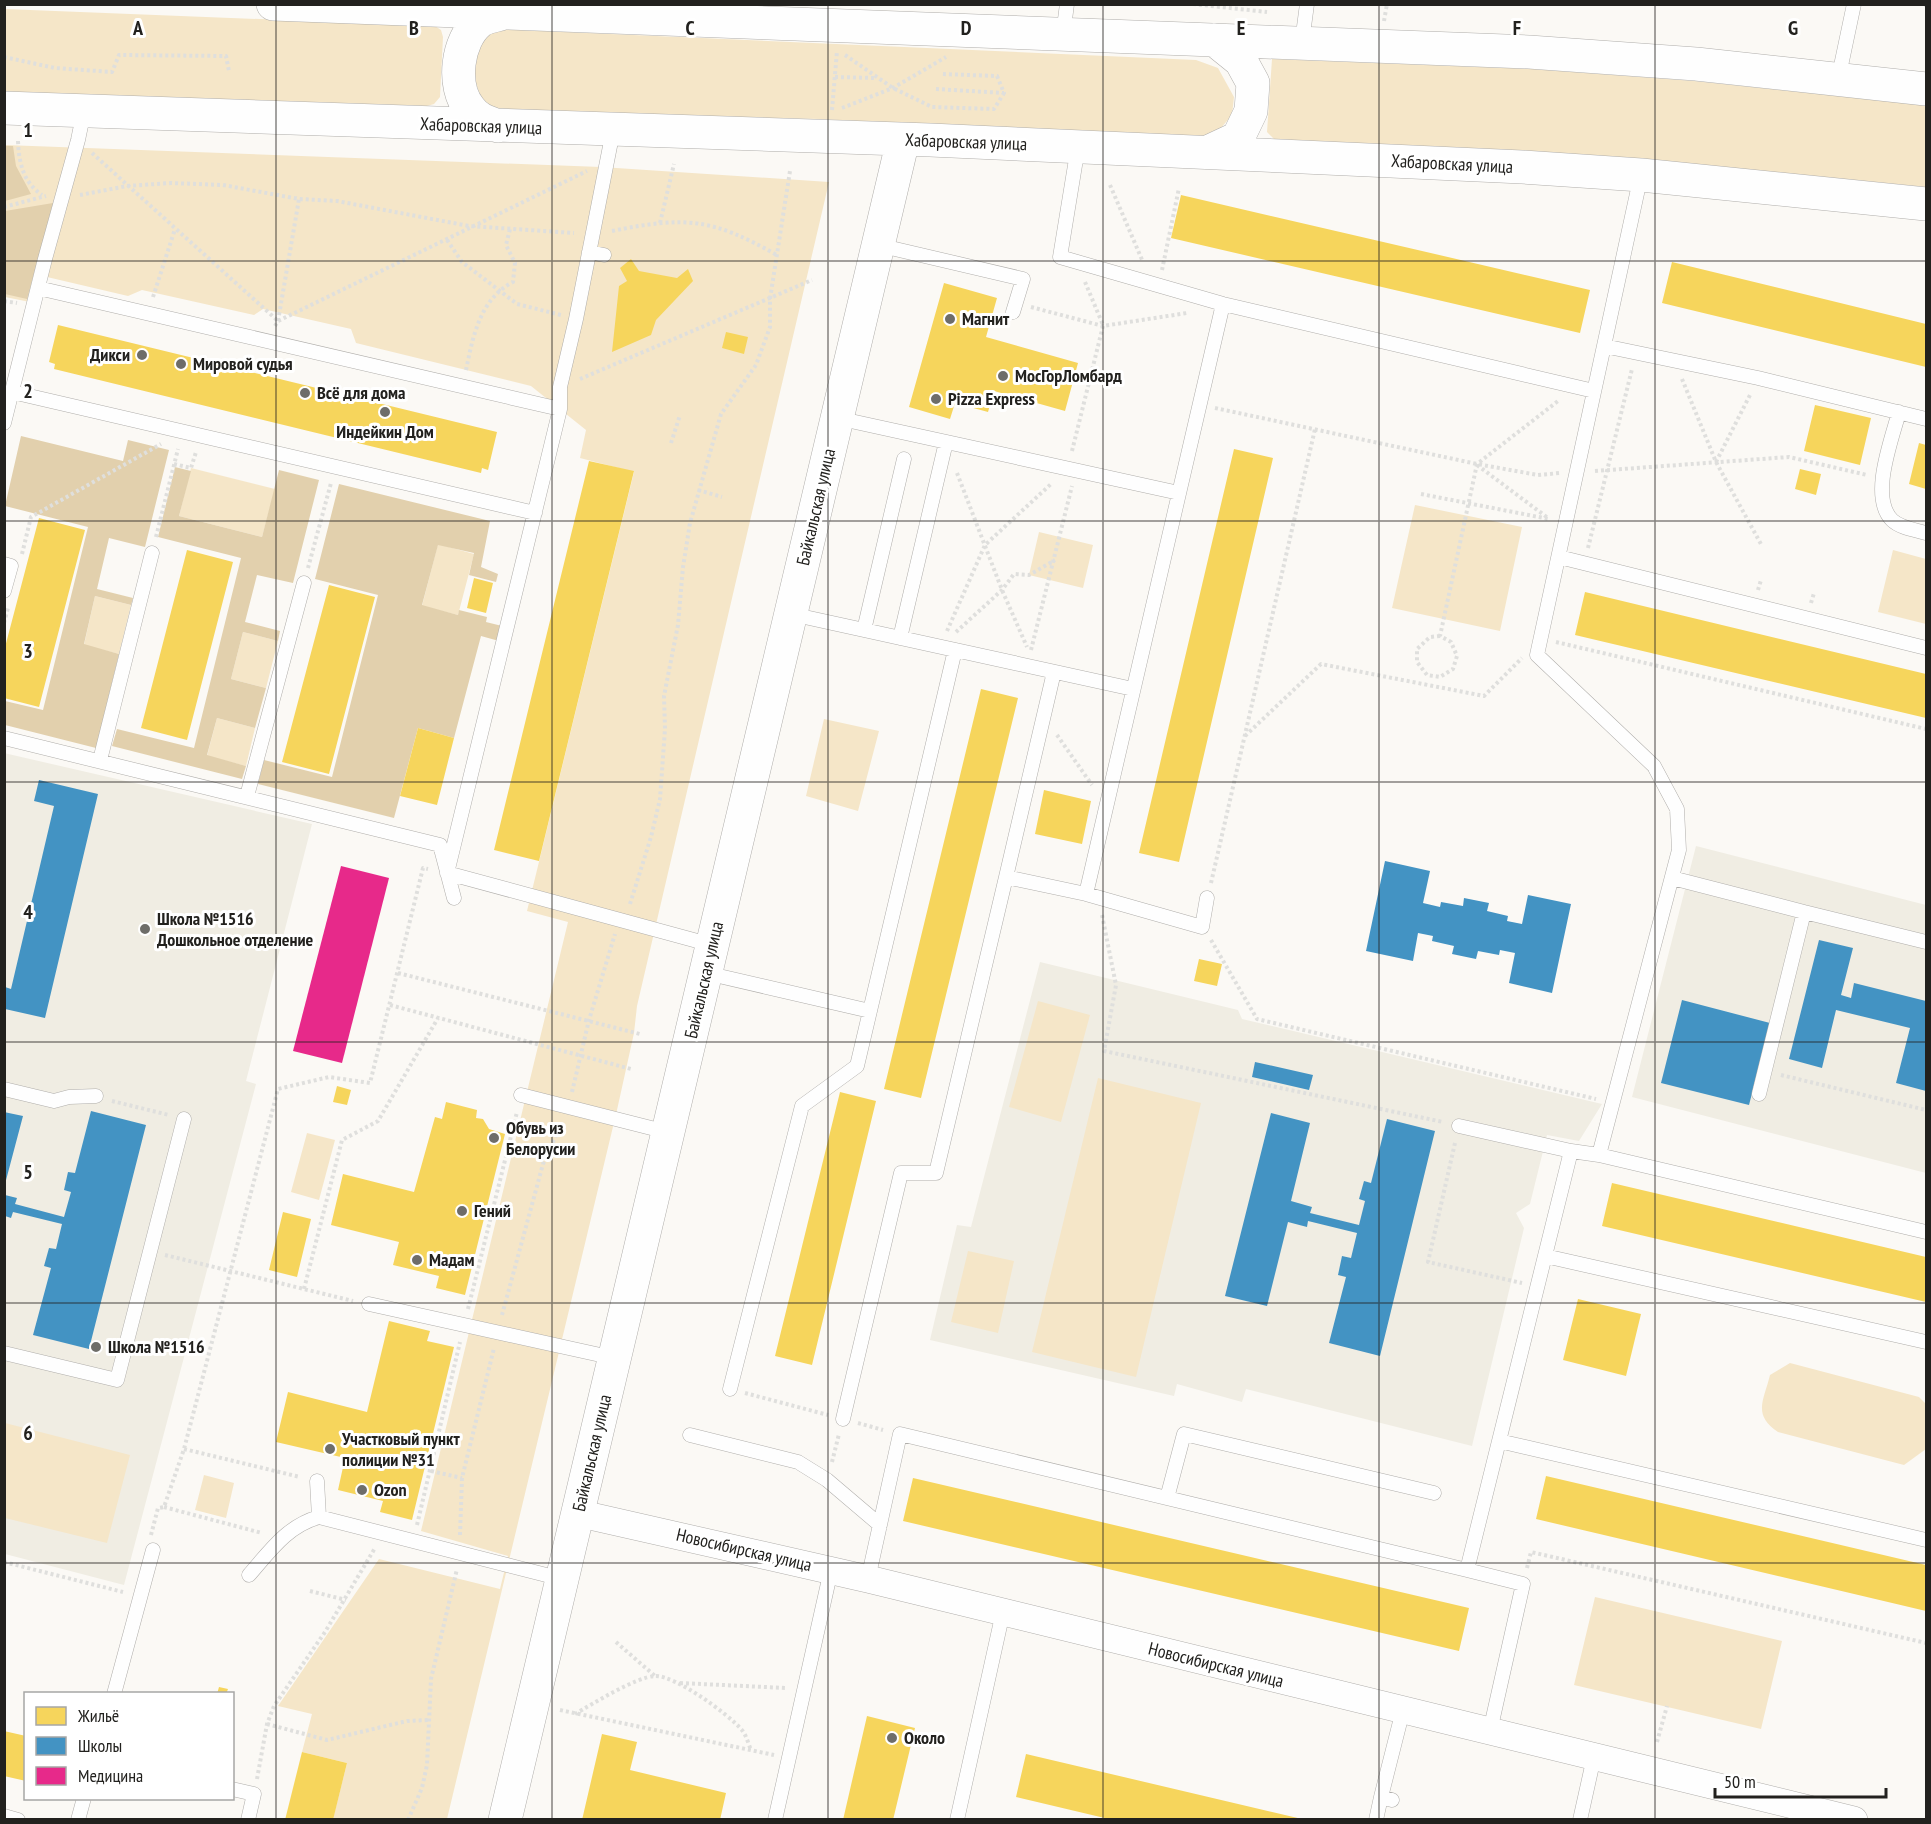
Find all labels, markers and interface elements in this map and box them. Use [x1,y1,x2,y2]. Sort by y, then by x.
text: A [132,15,144,41]
text: B [409,15,419,41]
text: C [685,15,695,41]
text: D [961,15,972,41]
text: E [1237,15,1245,41]
text: F [1513,15,1521,41]
text: G [1788,15,1798,41]
street label: Хабаровская улица [420,112,542,139]
text: 1 [23,117,33,143]
street label: Хабаровская улица [905,128,1027,155]
street label: Хабаровская улица [1390,149,1514,178]
place label: Магнит [962,307,1010,330]
marker: Магнит [943,312,957,326]
place label: Дикси [90,343,130,366]
marker: Дикси [135,348,149,362]
place label: Мировой судья [193,352,292,375]
marker: Мировой судья [174,357,188,371]
place label: МосГорЛомбард [1015,364,1122,387]
marker: МосГорЛомбард [996,369,1010,383]
text: 2 [23,378,33,404]
place label: Всё для дома [317,381,405,404]
marker: Всё для дома [298,386,312,400]
place label: Pizza Express [948,387,1035,410]
marker: Pizza Express [929,392,943,406]
marker: Индейкин Дом [378,405,392,419]
place label: Индейкин Дом [336,420,434,443]
street label: Байкальская улица [791,446,840,568]
text: 3 [23,638,33,664]
text: 4 [23,899,33,925]
place label: Школа №1516 Дошкольное отделение [157,907,314,951]
street label: Байкальская улица [679,919,728,1041]
marker: Школа №1516 Дошкольное отделение [138,922,152,936]
place label: Обувь из Белорусии [506,1116,575,1160]
marker: Обувь из Белорусии [487,1131,501,1145]
text: 5 [23,1159,33,1185]
place label: Гений [474,1199,511,1222]
marker: Гений [455,1204,469,1218]
place label: Мадам [429,1248,474,1271]
marker: Мадам [410,1253,424,1267]
place label: Школа №1516 [108,1335,205,1358]
marker: Школа №1516 [89,1340,103,1354]
street label: Байкальская улица [567,1392,616,1514]
text: 6 [23,1420,33,1446]
place label: Участковый пункт полиции №31 [341,1427,460,1471]
marker: Участковый пункт полиции №31 [323,1442,337,1456]
place label: Ozon [374,1478,407,1501]
marker: Ozon [355,1483,369,1497]
street label: Новосибирская улица [674,1523,814,1576]
street label: Новосибирская улица [1146,1637,1286,1692]
legend [24,1692,234,1800]
text: Жильё [77,1704,119,1727]
place label: Около [904,1726,945,1749]
marker: Около [885,1731,899,1745]
text: Школы [78,1734,122,1757]
scale bar [1715,1761,1886,1799]
text: Медицина [78,1764,143,1787]
text: 50 m [1724,1770,1756,1793]

